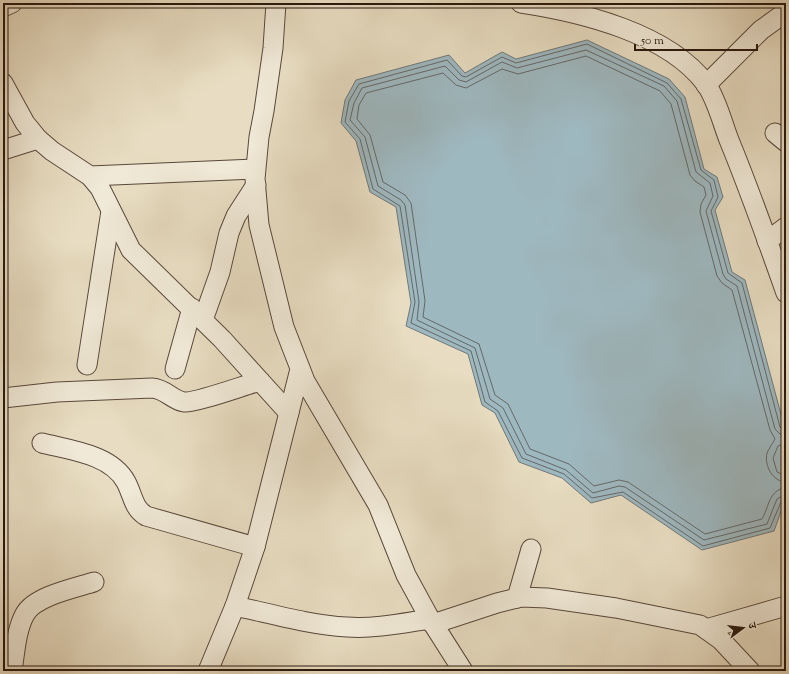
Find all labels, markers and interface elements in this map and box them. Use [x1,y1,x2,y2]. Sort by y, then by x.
scale bar [635,26,757,52]
text: 50 m [640,32,664,50]
north arrow [723,608,763,648]
text: उ [743,620,761,632]

